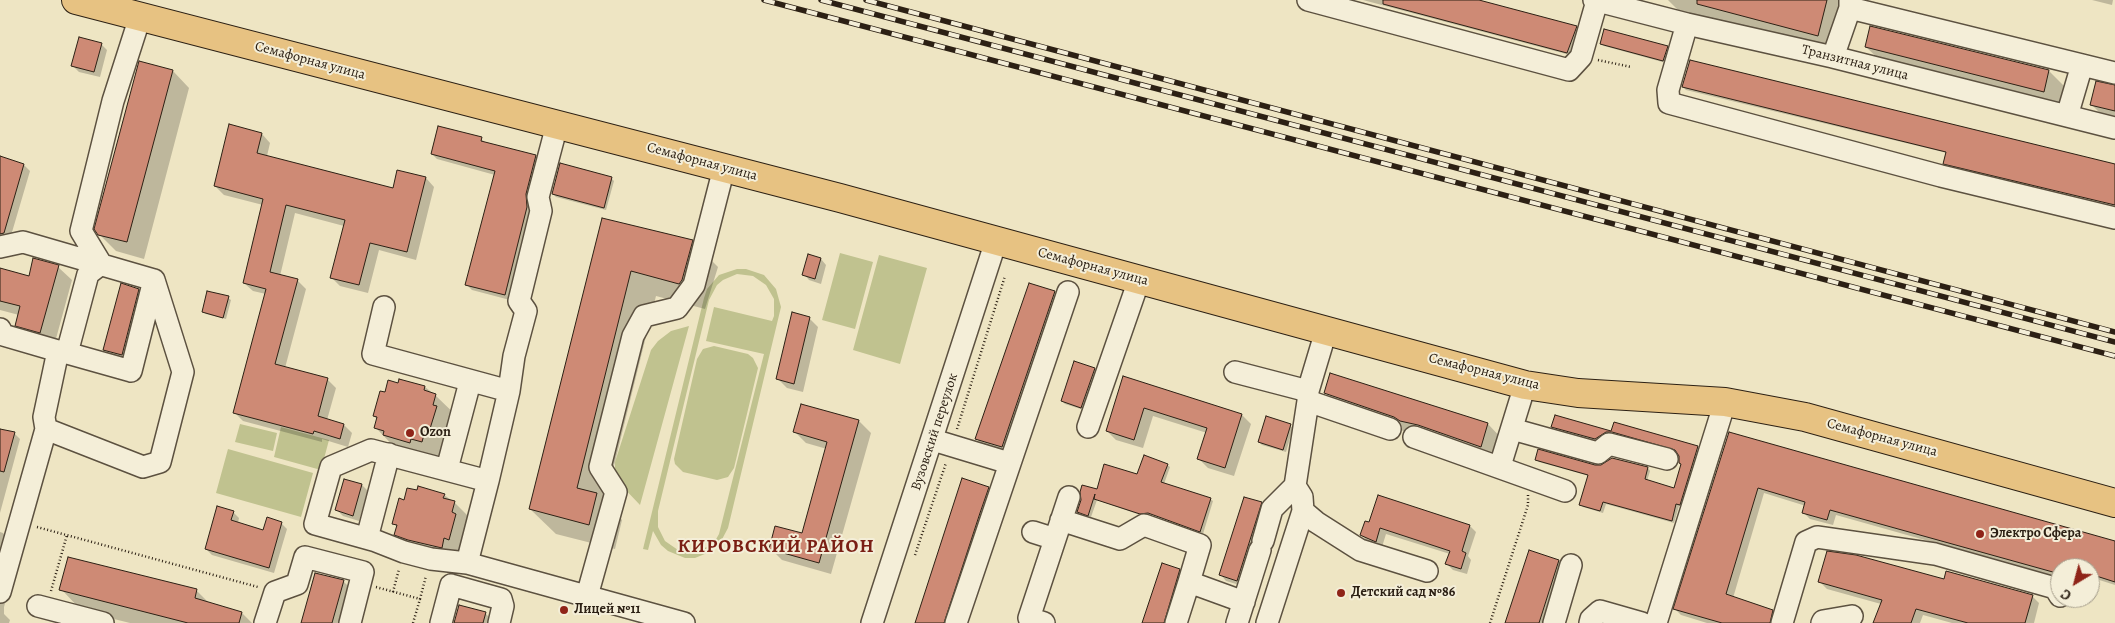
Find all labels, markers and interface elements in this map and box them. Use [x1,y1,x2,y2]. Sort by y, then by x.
street label: Семафорная улица [253,38,367,84]
street label: Транзитная улица [1800,42,1910,84]
street label: Семафорная улица [645,139,759,185]
street label: Семафорная улица [1036,244,1150,290]
street label: Семафорная улица [1427,350,1541,394]
street label: Вузовский переулок [908,371,962,493]
street label: Семафорная улица [1825,415,1939,461]
place label: Ozon [420,425,451,441]
marker: Ozon [404,427,416,439]
place label: Электро Сфера [1990,526,2081,542]
marker: Электро Сфера [1974,528,1986,540]
district label: КИРОВСКИЙ РАЙОН [676,536,876,558]
north arrow [2050,558,2100,608]
text: С [2057,584,2075,605]
place label: Детский сад №86 [1351,585,1455,601]
marker: Детский сад №86 [1335,587,1347,599]
place label: Лицей №11 [574,602,640,618]
marker: Лицей №11 [558,604,570,616]

